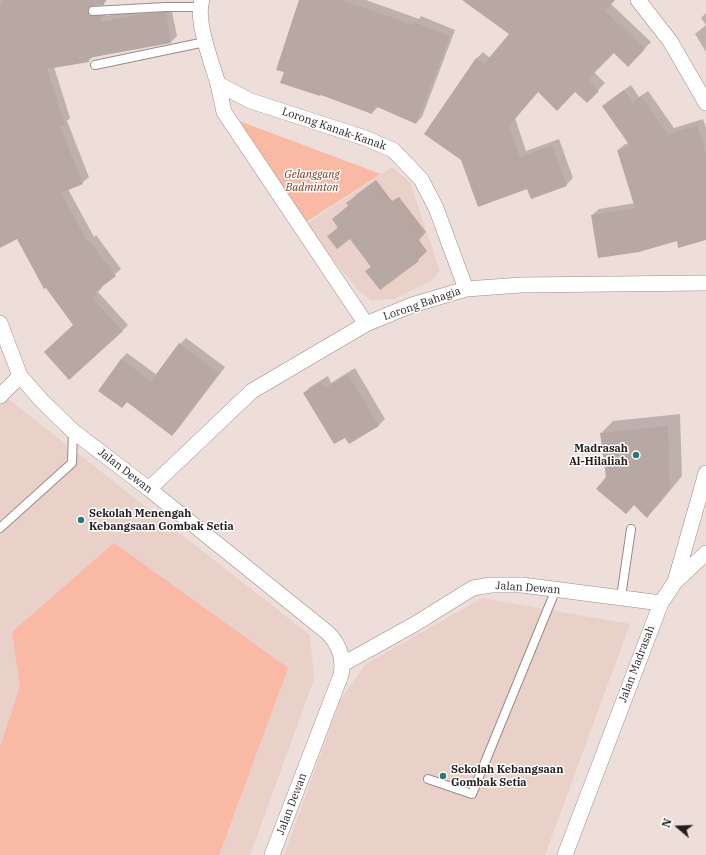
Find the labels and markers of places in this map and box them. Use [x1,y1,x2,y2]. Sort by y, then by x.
place label: Madrasah Al-Hilaliah [569,442,628,468]
marker: Madrasah Al-Hilaliah [631,450,641,460]
place label: Sekolah Menengah Kebangsaan Gombak Setia [89,507,234,533]
marker: Sekolah Menengah Kebangsaan Gombak Setia [76,515,86,525]
place label: Sekolah Kebangsaan Gombak Setia [451,763,563,789]
marker: Sekolah Kebangsaan Gombak Setia [438,771,448,781]

